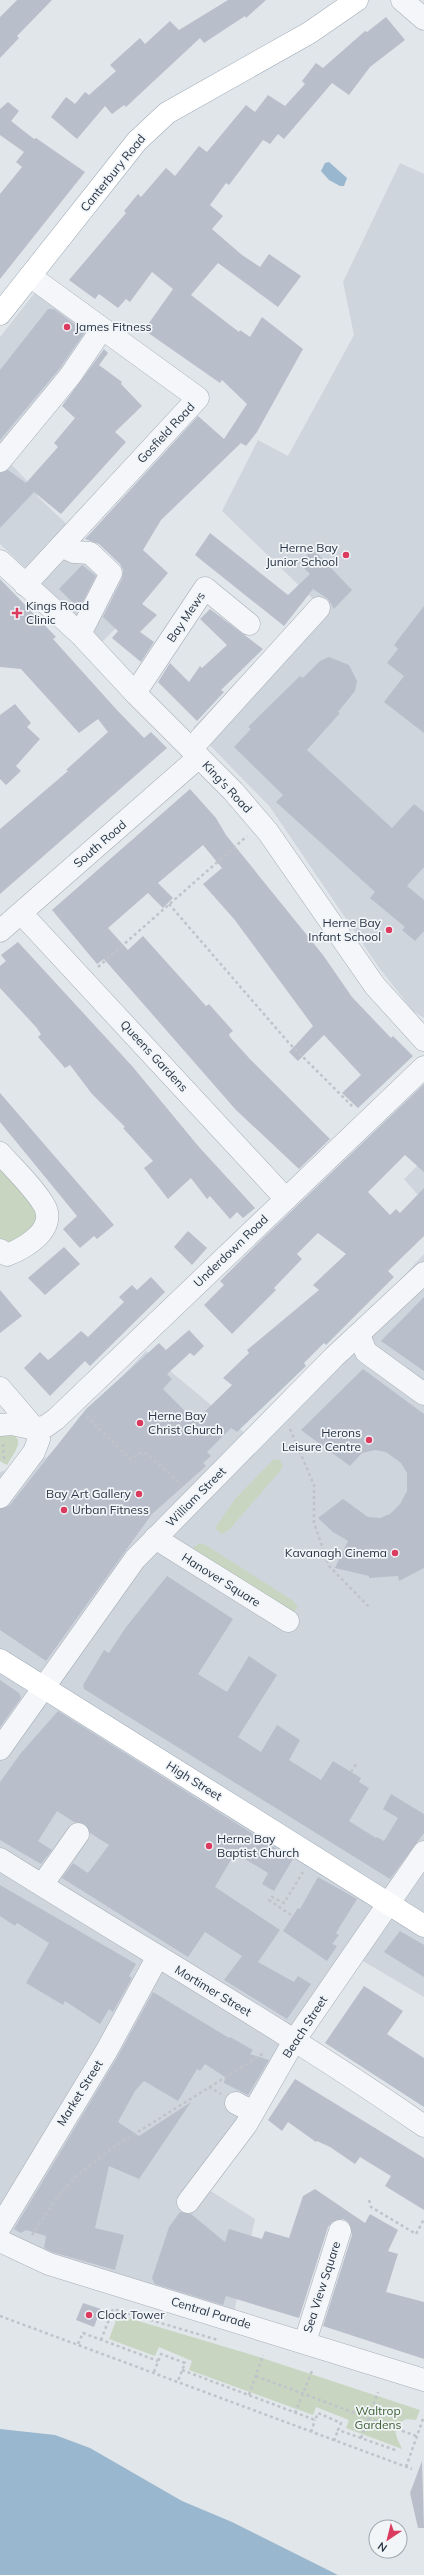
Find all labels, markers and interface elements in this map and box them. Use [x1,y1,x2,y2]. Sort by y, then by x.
street label: Canterbury Road [77,131,148,214]
place label: James Fitness [75,319,152,334]
marker: James Fitness [62,322,72,332]
street label: Gosfield Road [134,399,198,466]
place label: Herne Bay Junior School [266,540,339,569]
marker: Herne Bay Junior School [341,550,351,560]
street label: Bay Mews [163,589,208,645]
place label: Kings Road Clinic [26,598,89,627]
marker: Kings Road Clinic [11,607,23,619]
street label: King's Road [199,757,255,816]
street label: South Road [70,817,129,871]
place label: Herne Bay Infant School [308,915,382,944]
marker: Herne Bay Infant School [384,925,394,935]
street label: Queens Gardens [117,1017,191,1095]
street label: Underdown Road [190,1211,271,1290]
place label: Herne Bay Christ Church [148,1408,223,1437]
marker: Herne Bay Christ Church [135,1418,145,1428]
place label: Herons Leisure Centre [282,1425,361,1454]
marker: Herons Leisure Centre [364,1435,374,1445]
street label: William Street [162,1463,229,1530]
place label: Bay Art Gallery [46,1486,132,1501]
marker: Bay Art Gallery [134,1489,144,1499]
place label: Urban Fitness [72,1502,149,1517]
marker: Urban Fitness [59,1505,69,1515]
place label: Kavanagh Cinema [285,1545,387,1560]
marker: Kavanagh Cinema [390,1548,400,1558]
street label: Hanover Square [179,1549,263,1610]
street label: High Street [164,1758,225,1804]
place label: Herne Bay Baptist Church [217,1831,299,1860]
marker: Herne Bay Baptist Church [204,1841,214,1851]
street label: Mortimer Street [172,1962,254,2019]
street label: Beach Street [279,1993,330,2061]
street label: Market Street [53,2057,106,2128]
street label: Sea View Square [300,2239,343,2334]
street label: Central Parade [169,2293,253,2332]
place label: Clock Tower [97,2307,165,2322]
marker: Clock Tower [84,2310,94,2320]
park label: Waltrop Gardens [355,2403,402,2432]
north arrow [368,2519,408,2559]
text: N [375,2539,390,2555]

